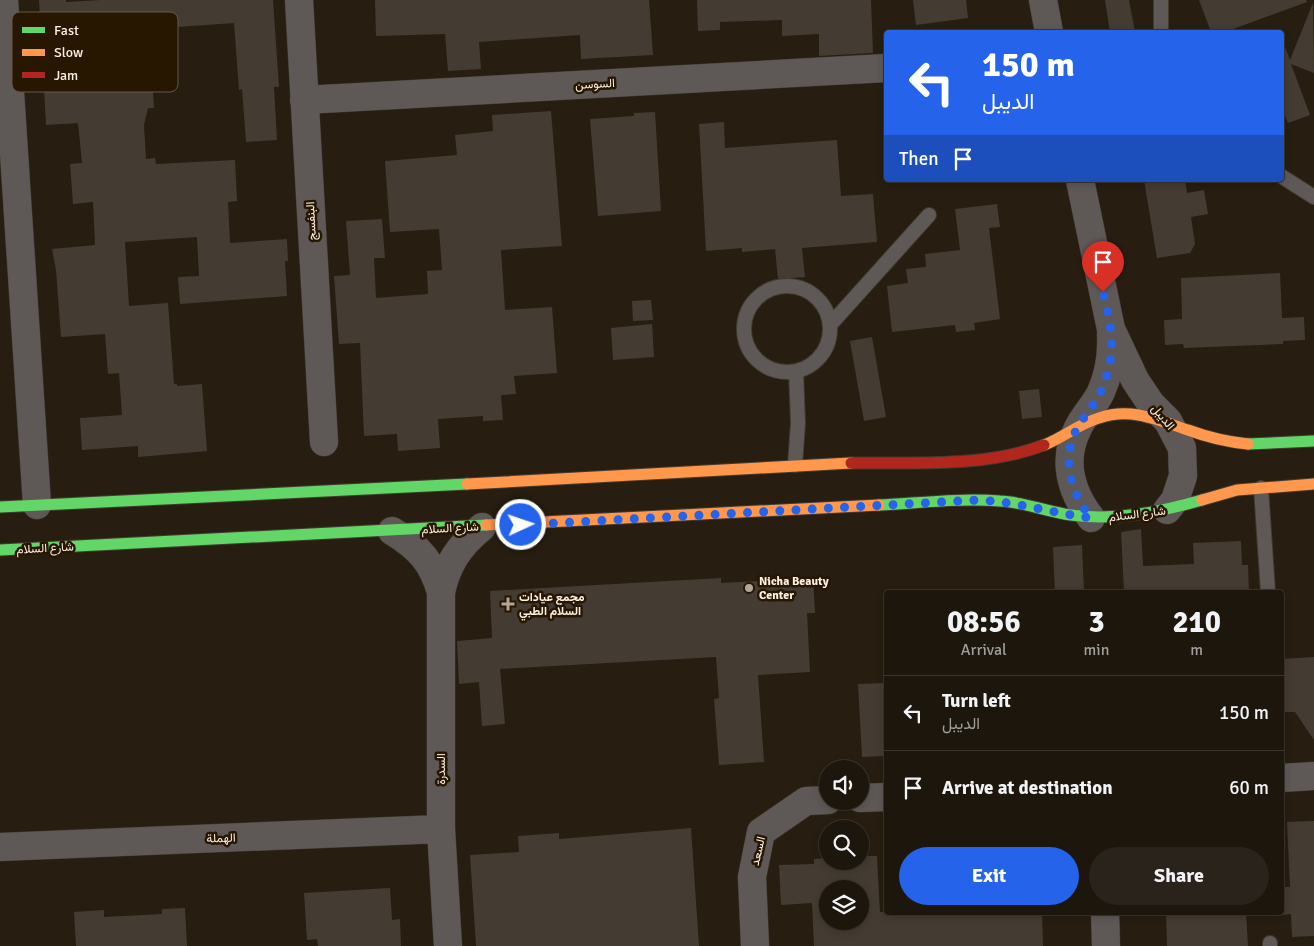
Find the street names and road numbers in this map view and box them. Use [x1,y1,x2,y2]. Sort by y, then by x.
street label: السوسن [575,76,615,93]
street label: البنفسج [303,201,321,241]
street label: الديبل [1148,402,1178,433]
street label: شارع السلام [1108,504,1167,526]
street label: شارع السلام [421,520,479,538]
street label: شارع السلام [16,540,74,558]
street label: السدرة [434,753,449,785]
street label: الهملة [206,830,236,847]
street label: السعد [748,835,769,867]

